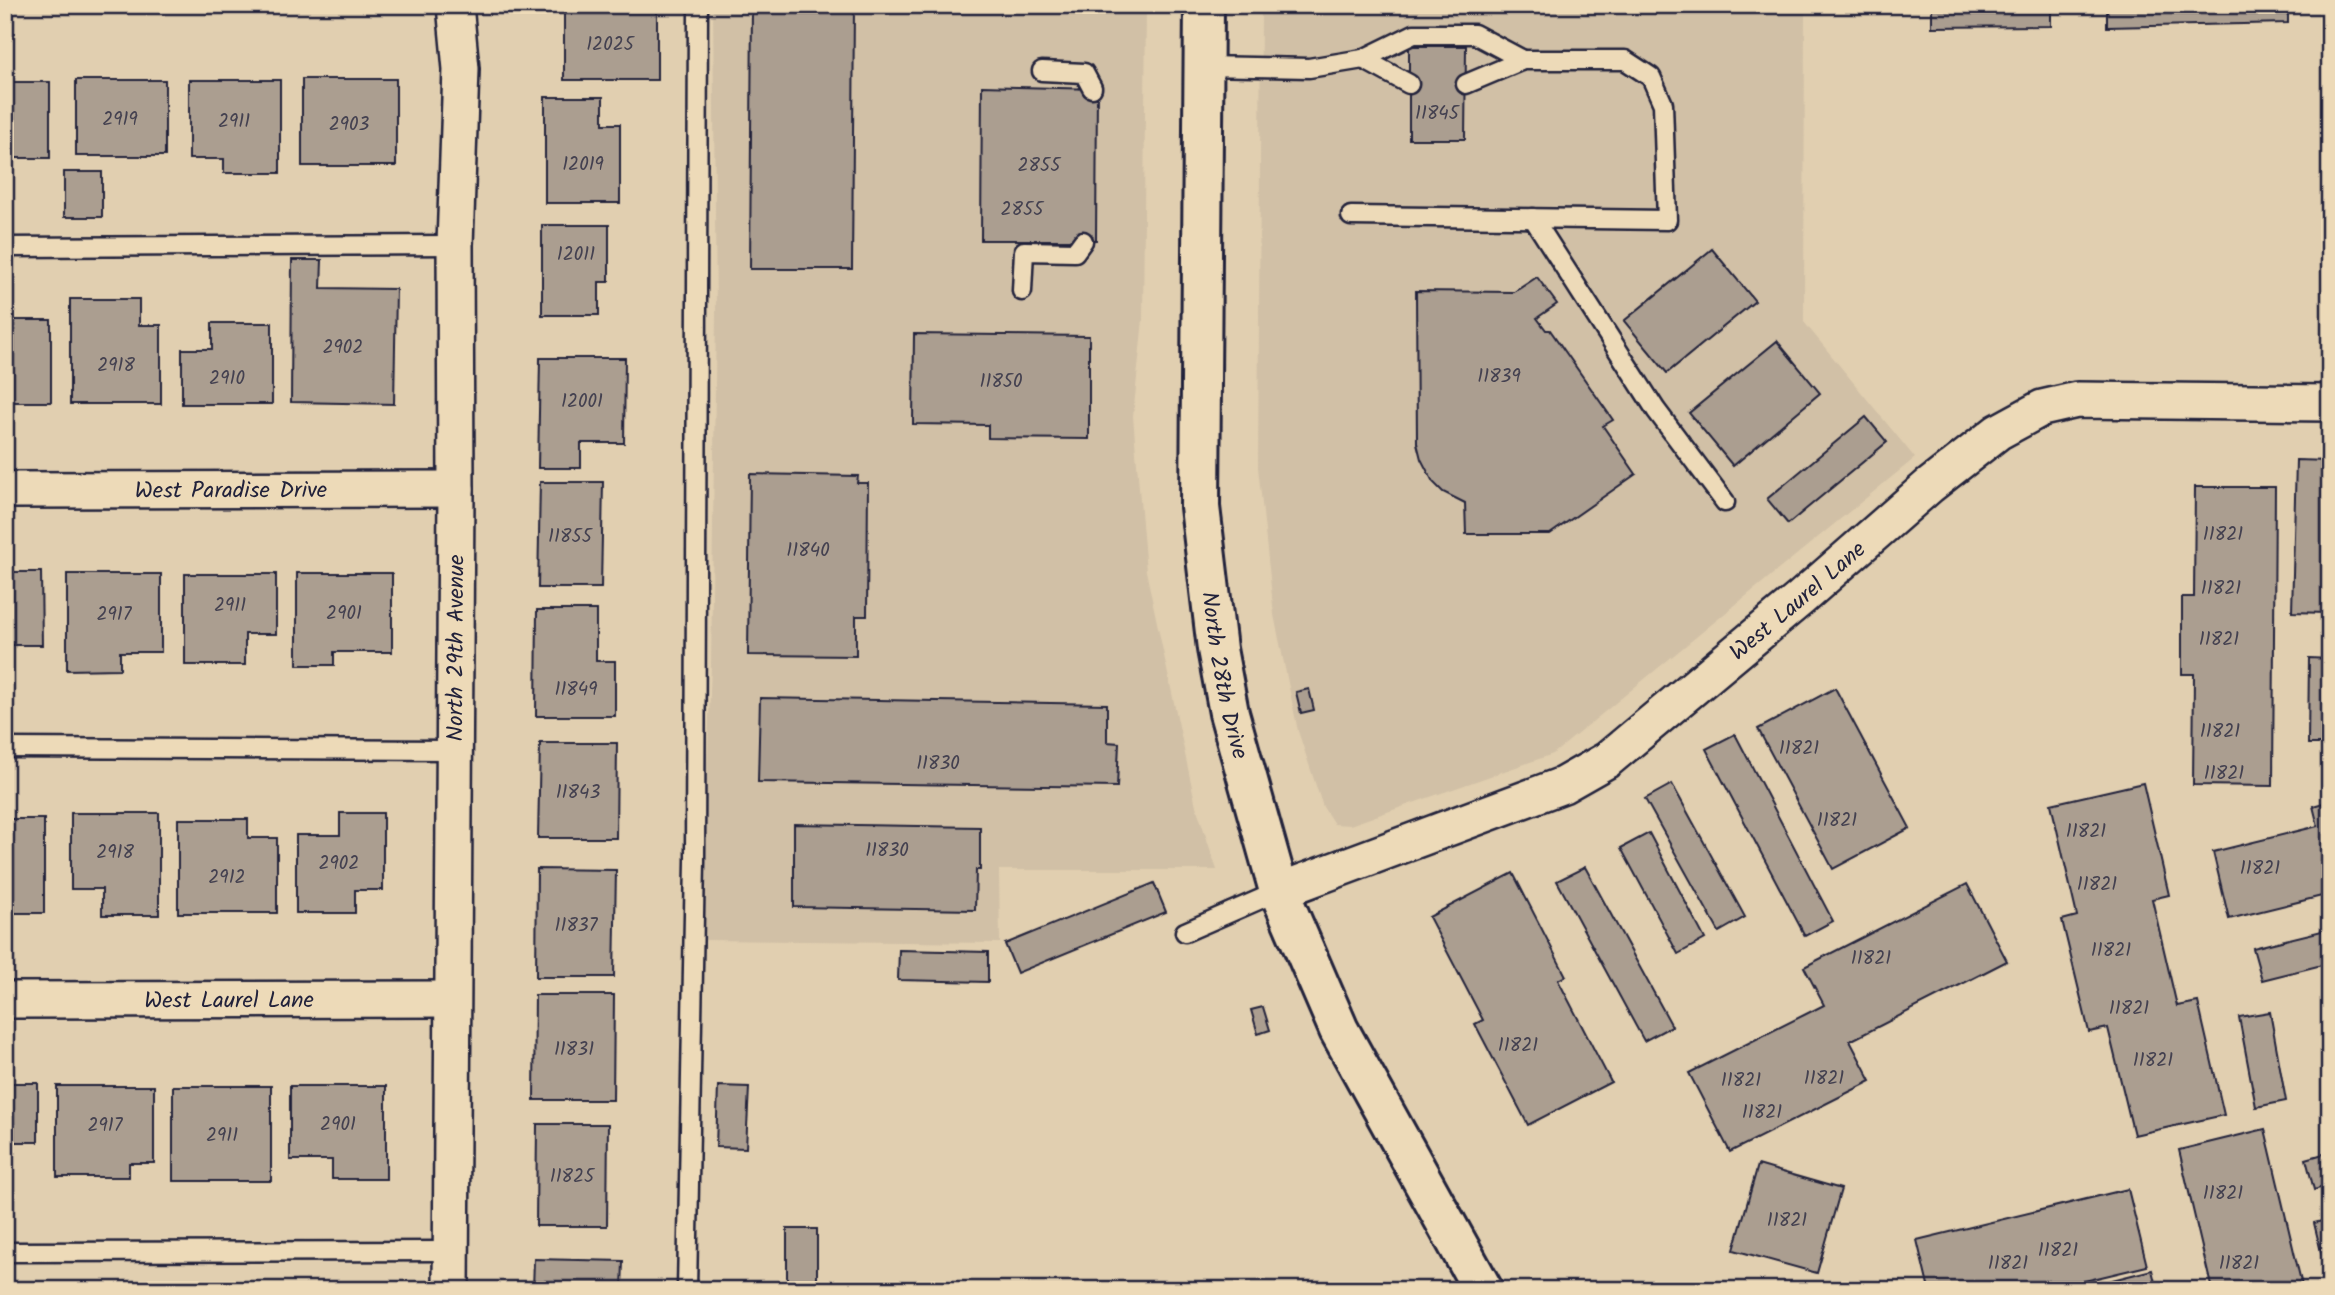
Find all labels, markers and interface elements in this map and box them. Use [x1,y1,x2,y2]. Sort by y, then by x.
house number: 12025 [586,30,636,60]
house number: 11845 [1415,99,1461,129]
house number: 2919 [102,105,138,135]
house number: 2911 [218,107,250,137]
house number: 2903 [329,110,369,140]
house number: 12019 [562,150,604,180]
house number: 2855 [1018,151,1062,181]
house number: 2855 [1001,195,1045,225]
house number: 12011 [557,240,595,270]
house number: 2902 [323,333,363,363]
house number: 2918 [97,351,135,381]
house number: 11839 [1477,362,1521,392]
house number: 2910 [209,364,245,394]
house number: 11850 [979,367,1023,397]
house number: 12001 [561,387,603,417]
street label: West Paradise Drive [135,473,327,510]
house number: 11821 [2203,520,2243,550]
house number: 11855 [548,522,594,552]
street label: West Laurel Lane [1722,533,1875,671]
house number: 11840 [786,536,830,566]
street label: North 29th Avenue [438,554,476,742]
house number: 11821 [2201,574,2241,604]
street label: North 28th Drive [1190,590,1257,763]
house number: 2911 [214,591,246,621]
house number: 2901 [326,599,362,629]
house number: 2917 [96,600,133,630]
house number: 11821 [2199,625,2239,655]
house number: 11849 [554,675,598,705]
house number: 11821 [2200,717,2240,747]
house number: 11821 [1779,734,1819,764]
house number: 11830 [916,749,960,779]
house number: 11821 [2204,759,2244,789]
house number: 11843 [556,778,600,808]
house number: 11821 [1817,806,1857,836]
house number: 11821 [2066,817,2106,847]
house number: 11830 [865,836,909,866]
house number: 2918 [96,838,134,868]
house number: 2902 [319,849,359,879]
house number: 11821 [2240,854,2280,884]
house number: 2912 [208,863,246,893]
house number: 11821 [2077,870,2117,900]
house number: 11837 [555,911,599,941]
house number: 11821 [2091,936,2131,966]
house number: 11821 [1851,944,1891,974]
street label: West Laurel Lane [144,983,314,1020]
house number: 11821 [2109,994,2149,1024]
house number: 11821 [1498,1031,1538,1061]
house number: 11831 [554,1035,594,1065]
house number: 11821 [2133,1046,2173,1076]
house number: 11821 [1804,1064,1844,1094]
house number: 11821 [1721,1066,1761,1096]
house number: 11821 [1742,1098,1782,1128]
house number: 2901 [320,1110,356,1140]
house number: 2917 [87,1111,124,1141]
house number: 2911 [206,1121,238,1151]
house number: 11825 [550,1162,596,1192]
house number: 11821 [2203,1179,2243,1209]
house number: 11821 [1767,1206,1807,1236]
house number: 11821 [2038,1236,2078,1266]
house number: 11821 [1988,1249,2028,1279]
house number: 11821 [2219,1249,2259,1279]

